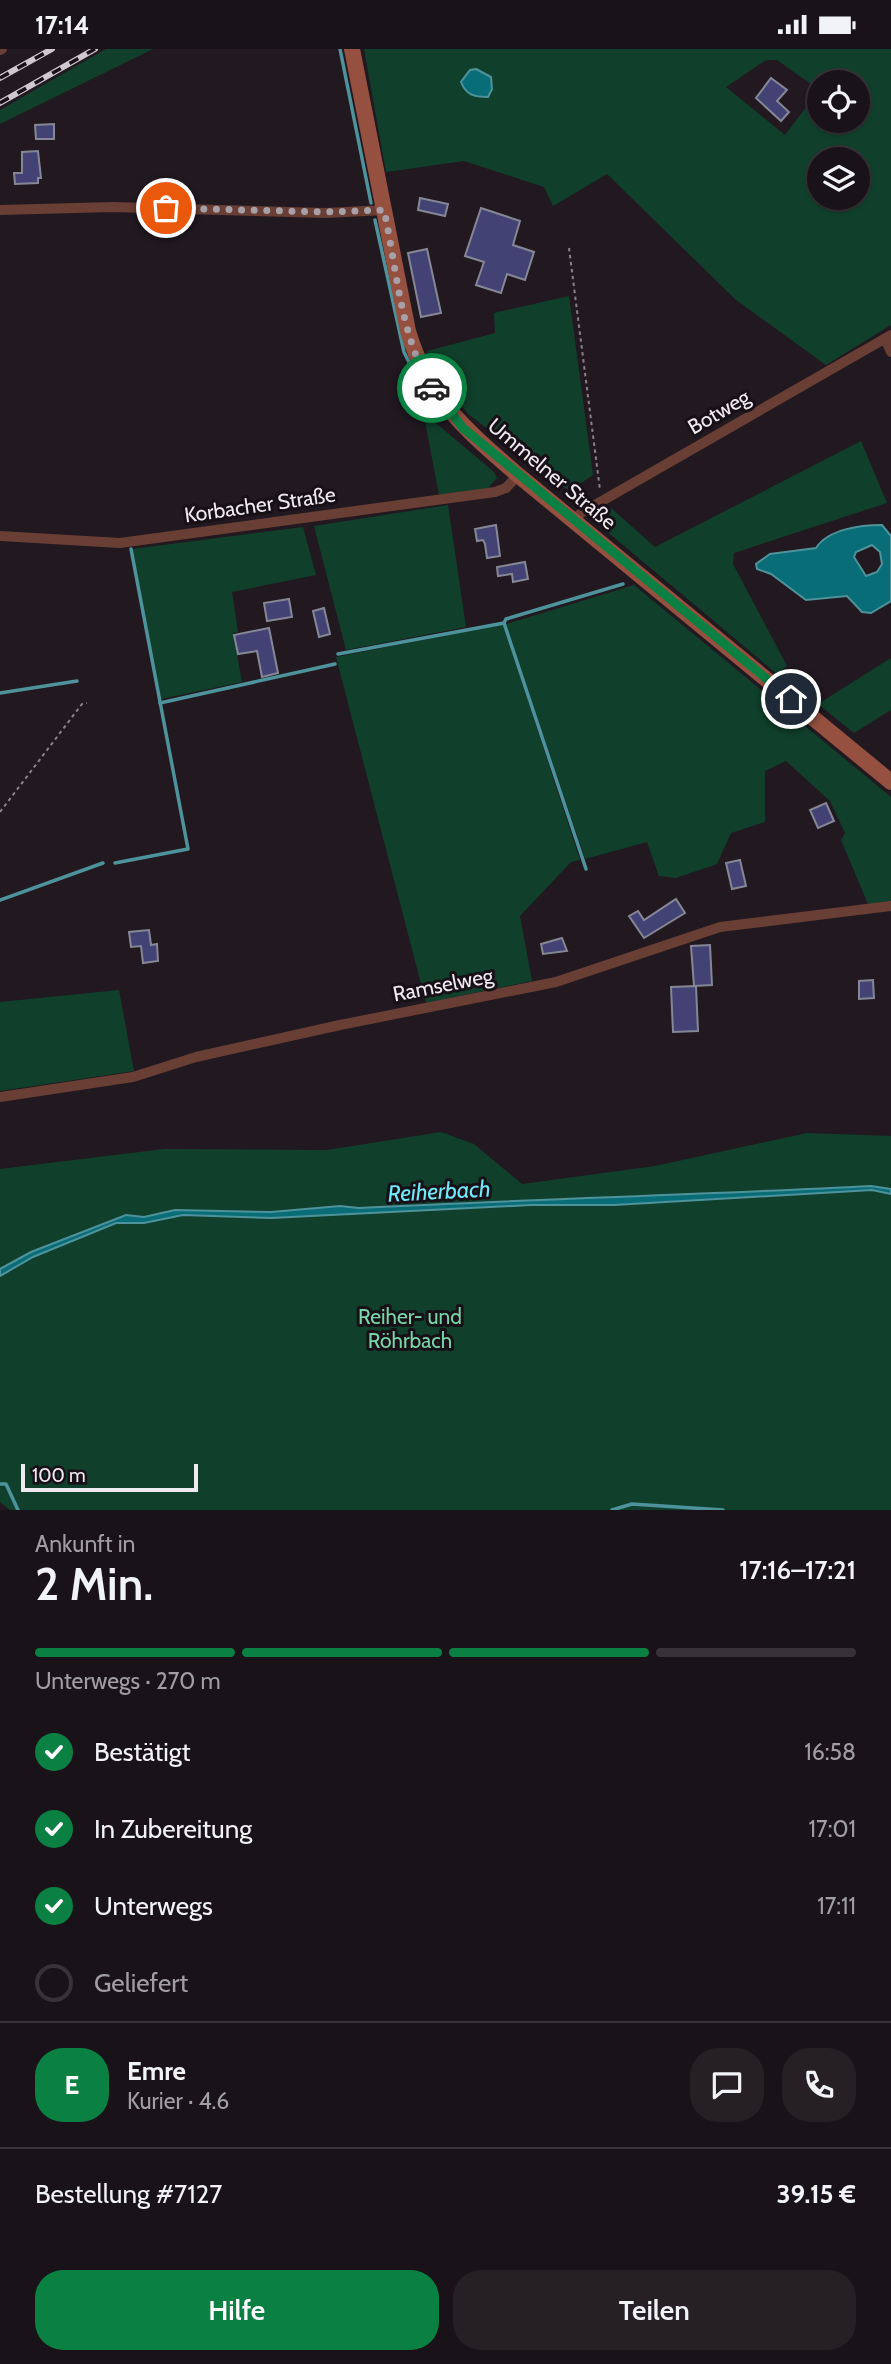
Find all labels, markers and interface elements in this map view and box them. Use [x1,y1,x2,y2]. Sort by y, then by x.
text: 17:14 [35,9,89,41]
map controls [807,70,870,210]
button: locate [807,70,870,133]
button: layers [807,147,870,210]
pin [136,178,196,238]
icon: bag [147,189,185,227]
courier [397,353,467,423]
icon: car [413,369,451,407]
street label: Botweg [683,384,755,439]
street label: Ummelner Straße [483,413,622,535]
street label: Korbacher Straße [183,481,337,527]
pin [761,669,821,729]
icon: home [772,680,810,718]
street label: Ramselweg [391,962,496,1006]
water label: Reiherbach [387,1174,491,1208]
park label: Reiher- und Röhrbach [358,1304,462,1353]
scale bar [21,1461,198,1493]
text: 100 m [32,1464,86,1487]
text: Ankunft in [35,1530,135,1558]
text: 17:16–17:21 [739,1554,856,1586]
text: 2 Min. [35,1556,153,1612]
text: Unterwegs · 270 m [35,1667,221,1695]
icon: check [35,1733,73,1771]
text: Bestätigt [94,1736,191,1768]
text: 16:58 [804,1738,856,1766]
icon: check [35,1810,73,1848]
text: In Zubereitung [94,1813,252,1845]
text: 17:01 [809,1815,856,1843]
icon: check [35,1887,73,1925]
text: Unterwegs [94,1890,213,1922]
text: 17:11 [817,1892,856,1920]
text: Geliefert [94,1967,188,1999]
button: chat [690,2048,764,2122]
button: phone [782,2048,856,2122]
text: Emre [127,2055,186,2087]
text: E [65,2069,79,2101]
text: Kurier · 4.6 [127,2087,229,2115]
text: Bestellung #7127 [35,2178,222,2210]
text: 39.15 € [776,2178,856,2210]
button: Hilfe [35,2270,439,2350]
button: Teilen [453,2270,856,2350]

